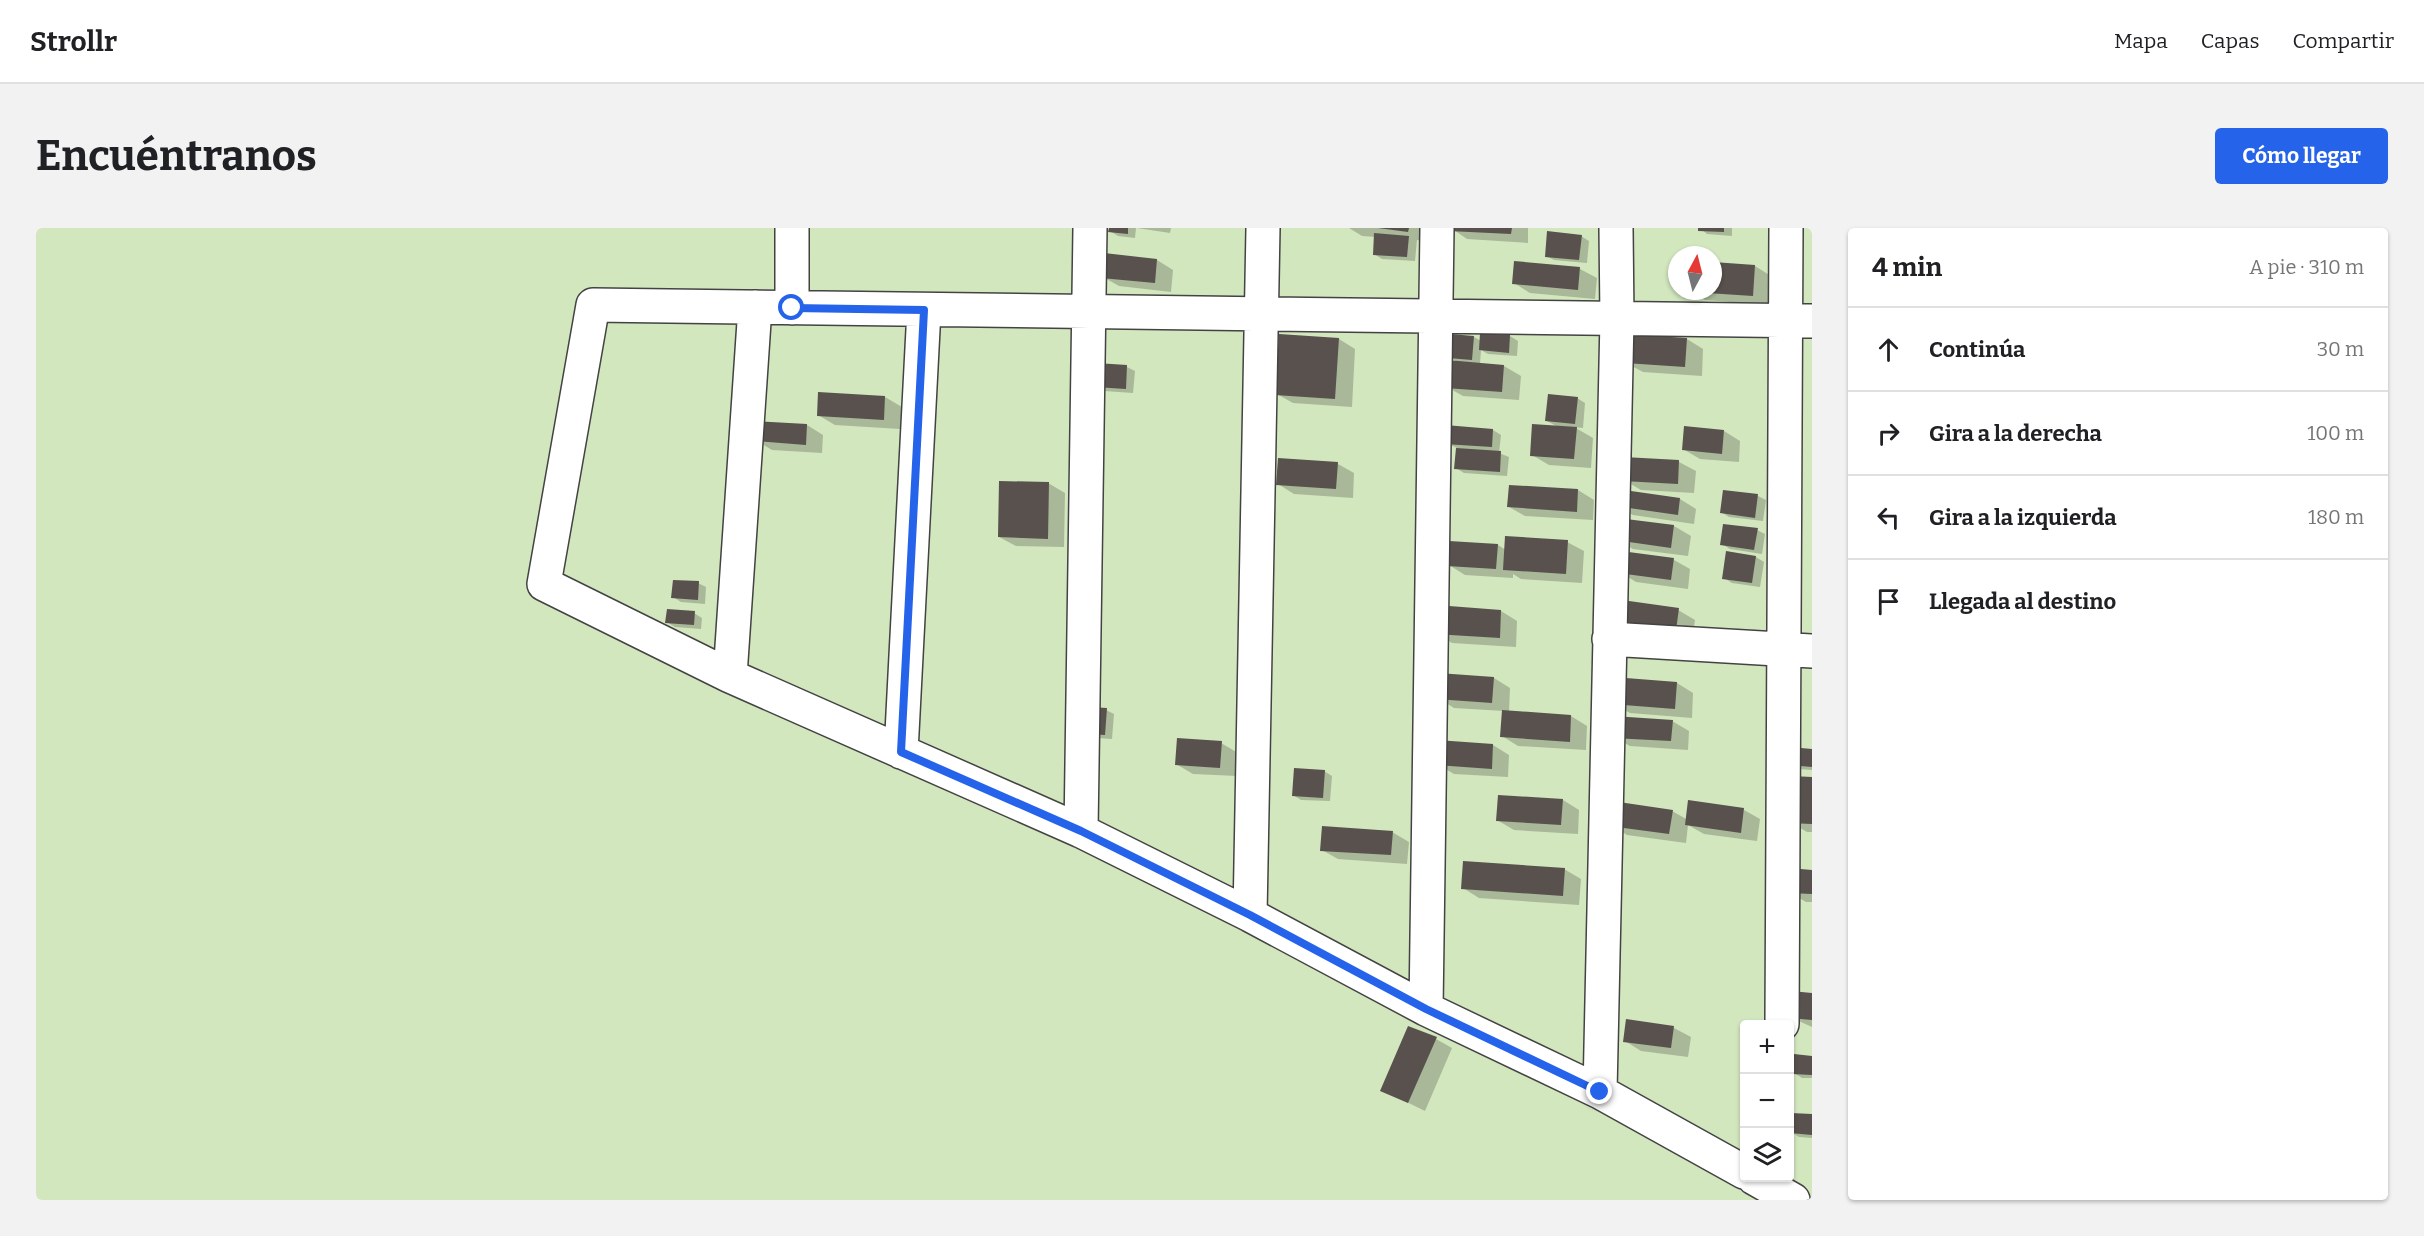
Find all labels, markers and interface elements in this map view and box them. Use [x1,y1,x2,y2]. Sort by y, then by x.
text: Strollr [30,25,117,58]
text: Mapa [2114,28,2168,54]
text: Capas [2201,28,2259,54]
text: Compartir [2292,28,2394,54]
button: Cómo llegar [2215,128,2388,184]
text: Encuéntranos [36,131,317,181]
north arrow [1668,246,1722,300]
text: 4 min [1872,252,1942,283]
text: A pie · 310 m [2249,255,2364,279]
route start [778,294,804,320]
icon: ahead [1872,333,1905,366]
text: Continúa [1929,336,2025,363]
text: 30 m [2317,337,2364,361]
icon: right [1872,417,1905,450]
text: Gira a la derecha [1929,420,2102,447]
text: 100 m [2307,421,2364,445]
icon: left [1872,501,1905,534]
text: Gira a la izquierda [1929,504,2117,531]
text: 180 m [2308,505,2364,529]
icon: arrive [1872,585,1905,618]
text: Llegada al destino [1929,588,2116,615]
map controls [1740,1020,1794,1182]
button: + [1740,1020,1794,1074]
button: − [1740,1074,1794,1128]
route end [1586,1078,1612,1104]
button: layers [1740,1128,1794,1182]

